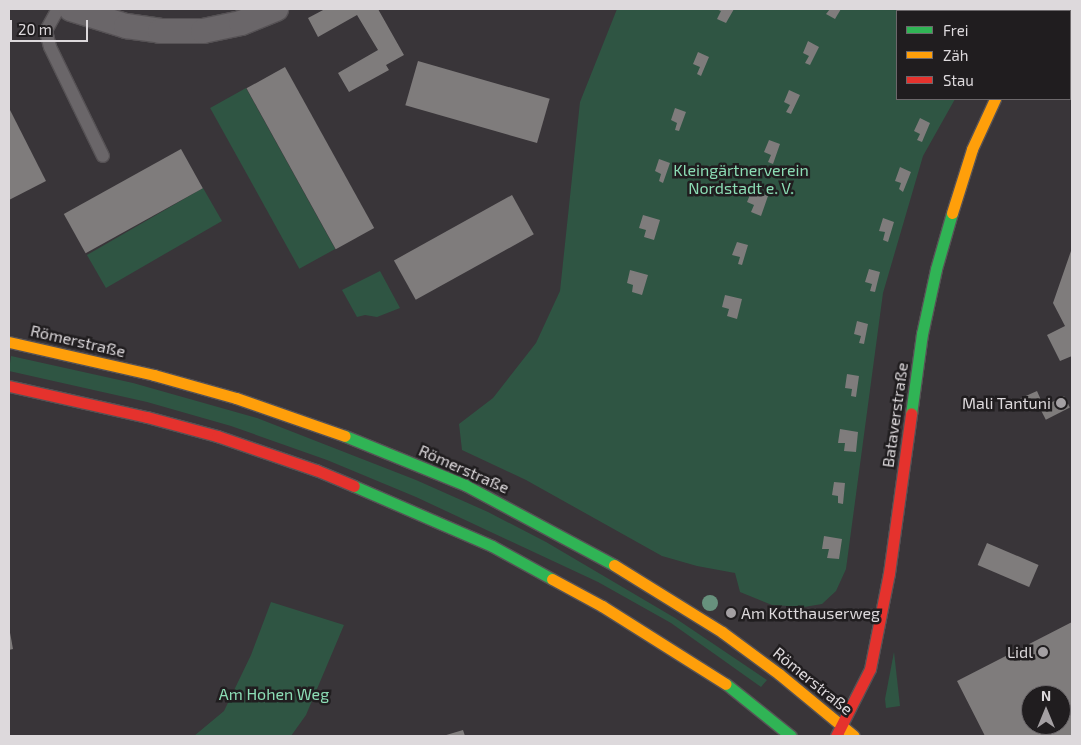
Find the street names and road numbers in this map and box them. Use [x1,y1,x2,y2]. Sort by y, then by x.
street label: Römerstraße [29,321,127,361]
street label: Bataverstraße [878,361,912,469]
street label: Römerstraße [416,441,512,497]
street label: Römerstraße [769,643,857,719]

